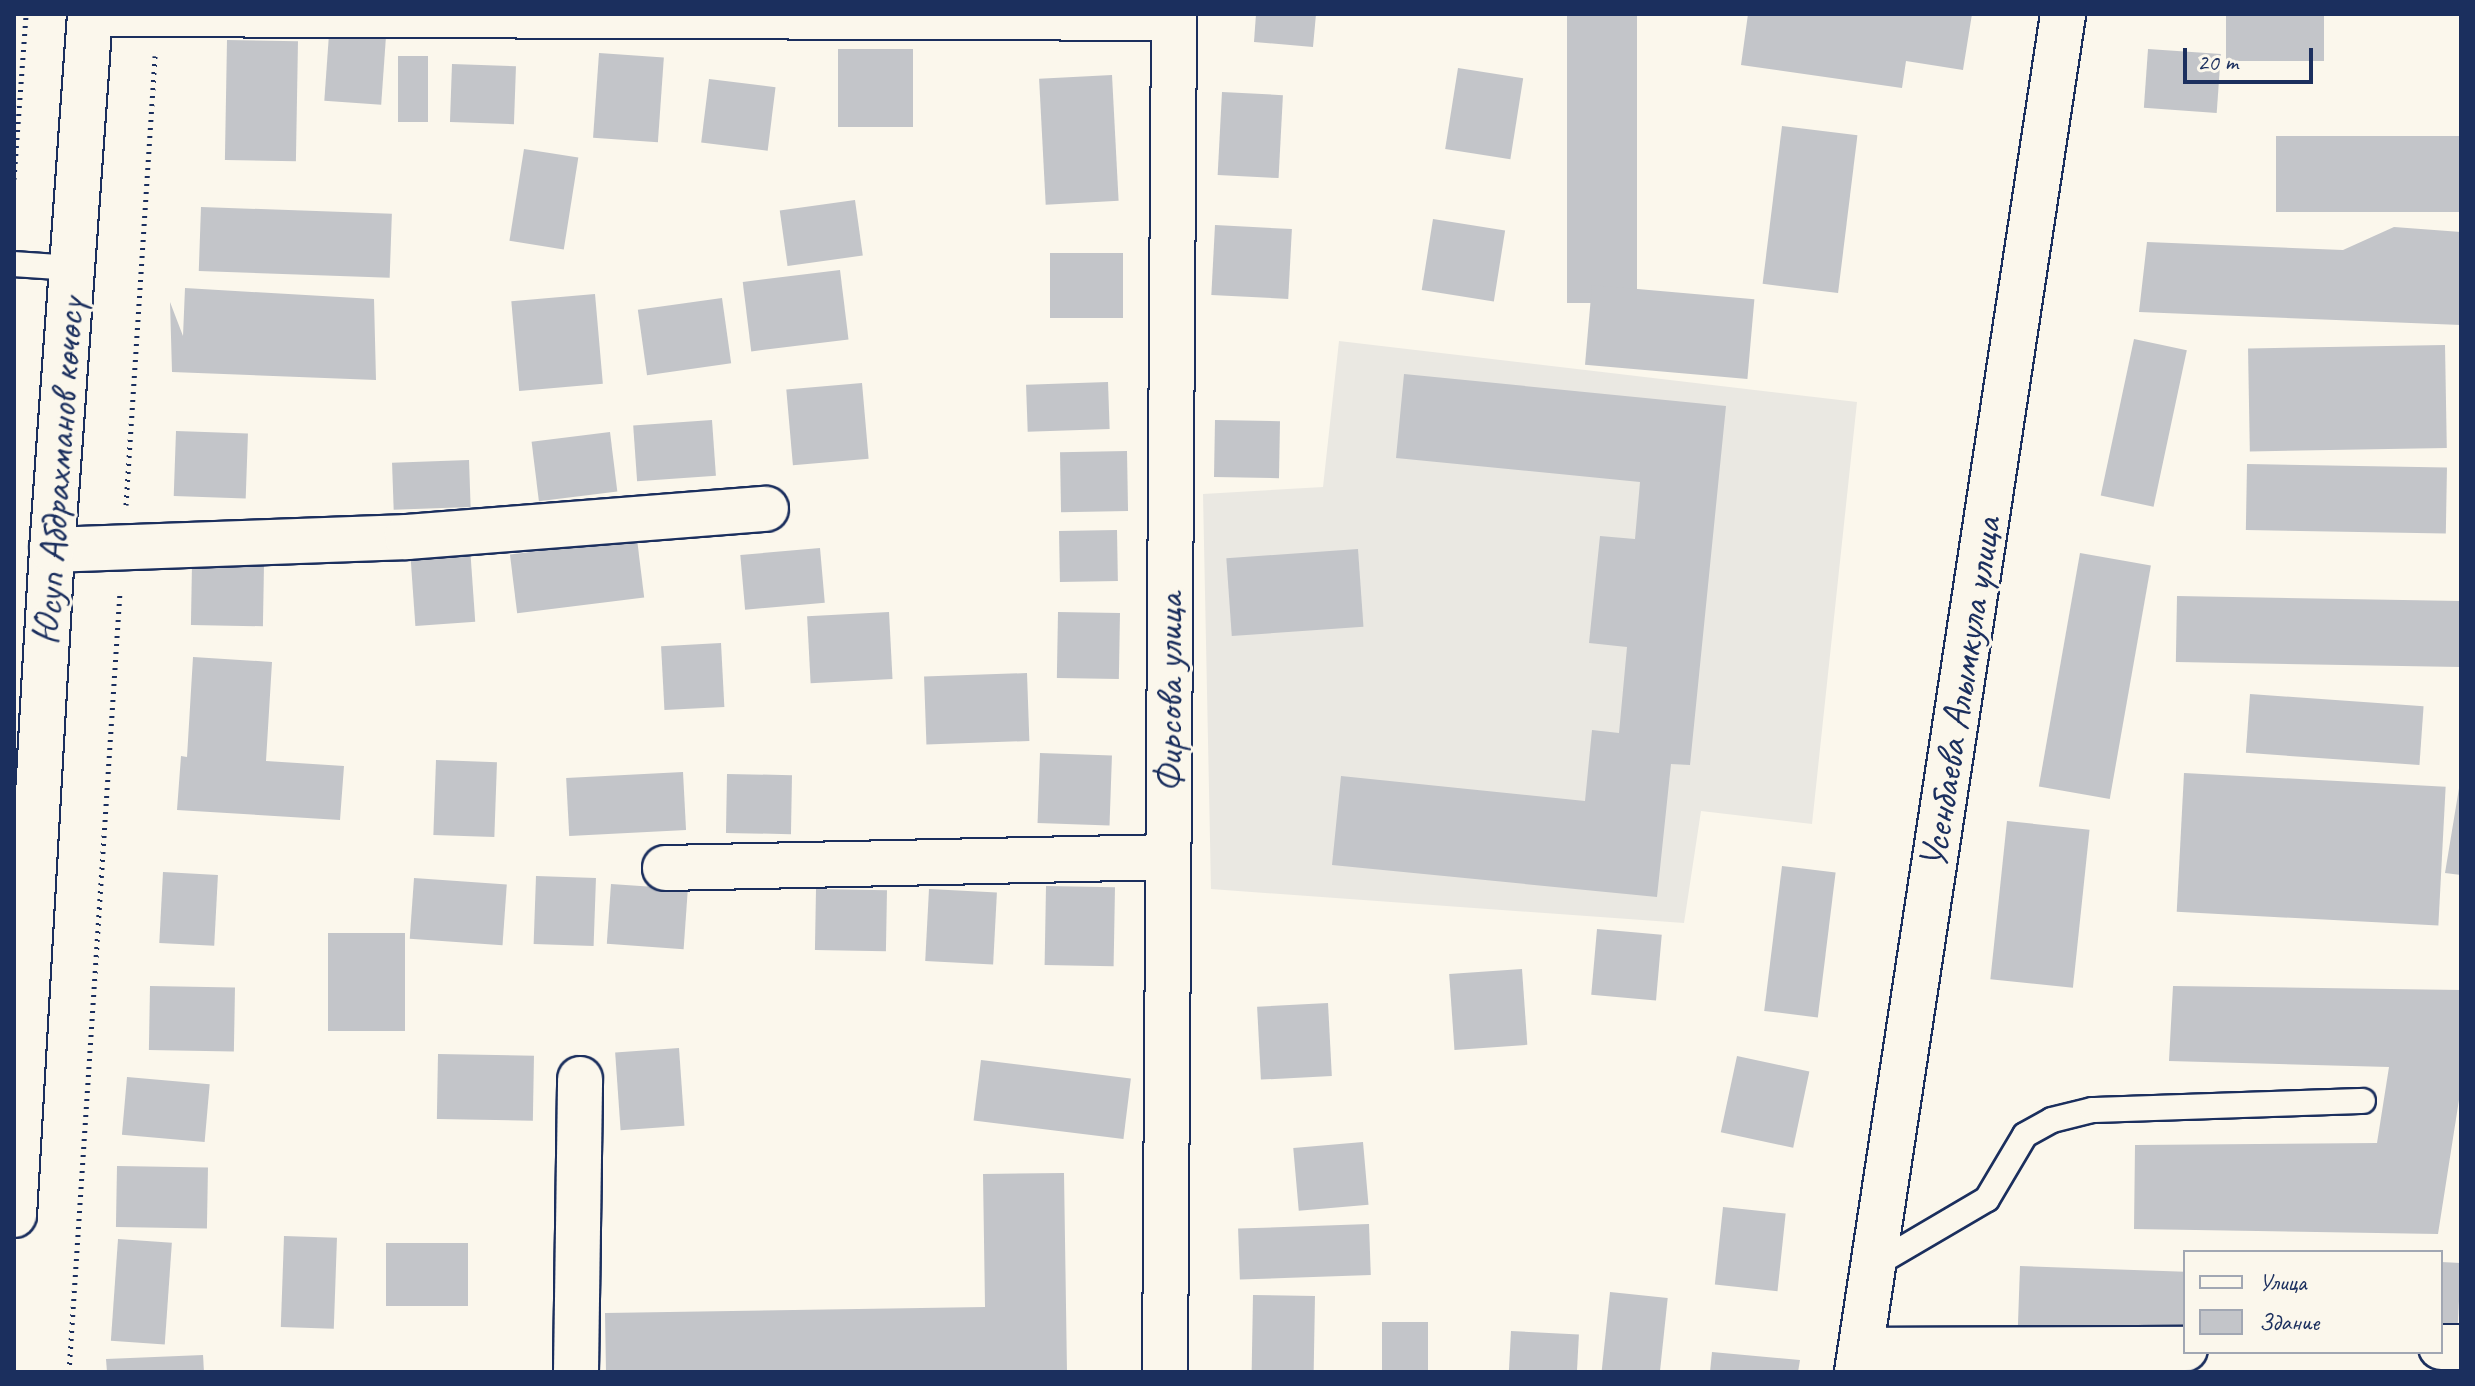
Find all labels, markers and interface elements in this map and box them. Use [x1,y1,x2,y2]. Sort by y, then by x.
scale bar [2187,32,2317,82]
text: 20 m [2197,47,2238,77]
street label: Юсуп Абдрахманов көчөсү [22,295,94,647]
street label: Усенбаева Алымкула улица [1908,511,2012,875]
street label: Фирсова улица [1145,593,1193,793]
legend [2183,1250,2443,1354]
text: Улица [2259,1267,2307,1297]
text: Здание [2259,1307,2319,1337]

